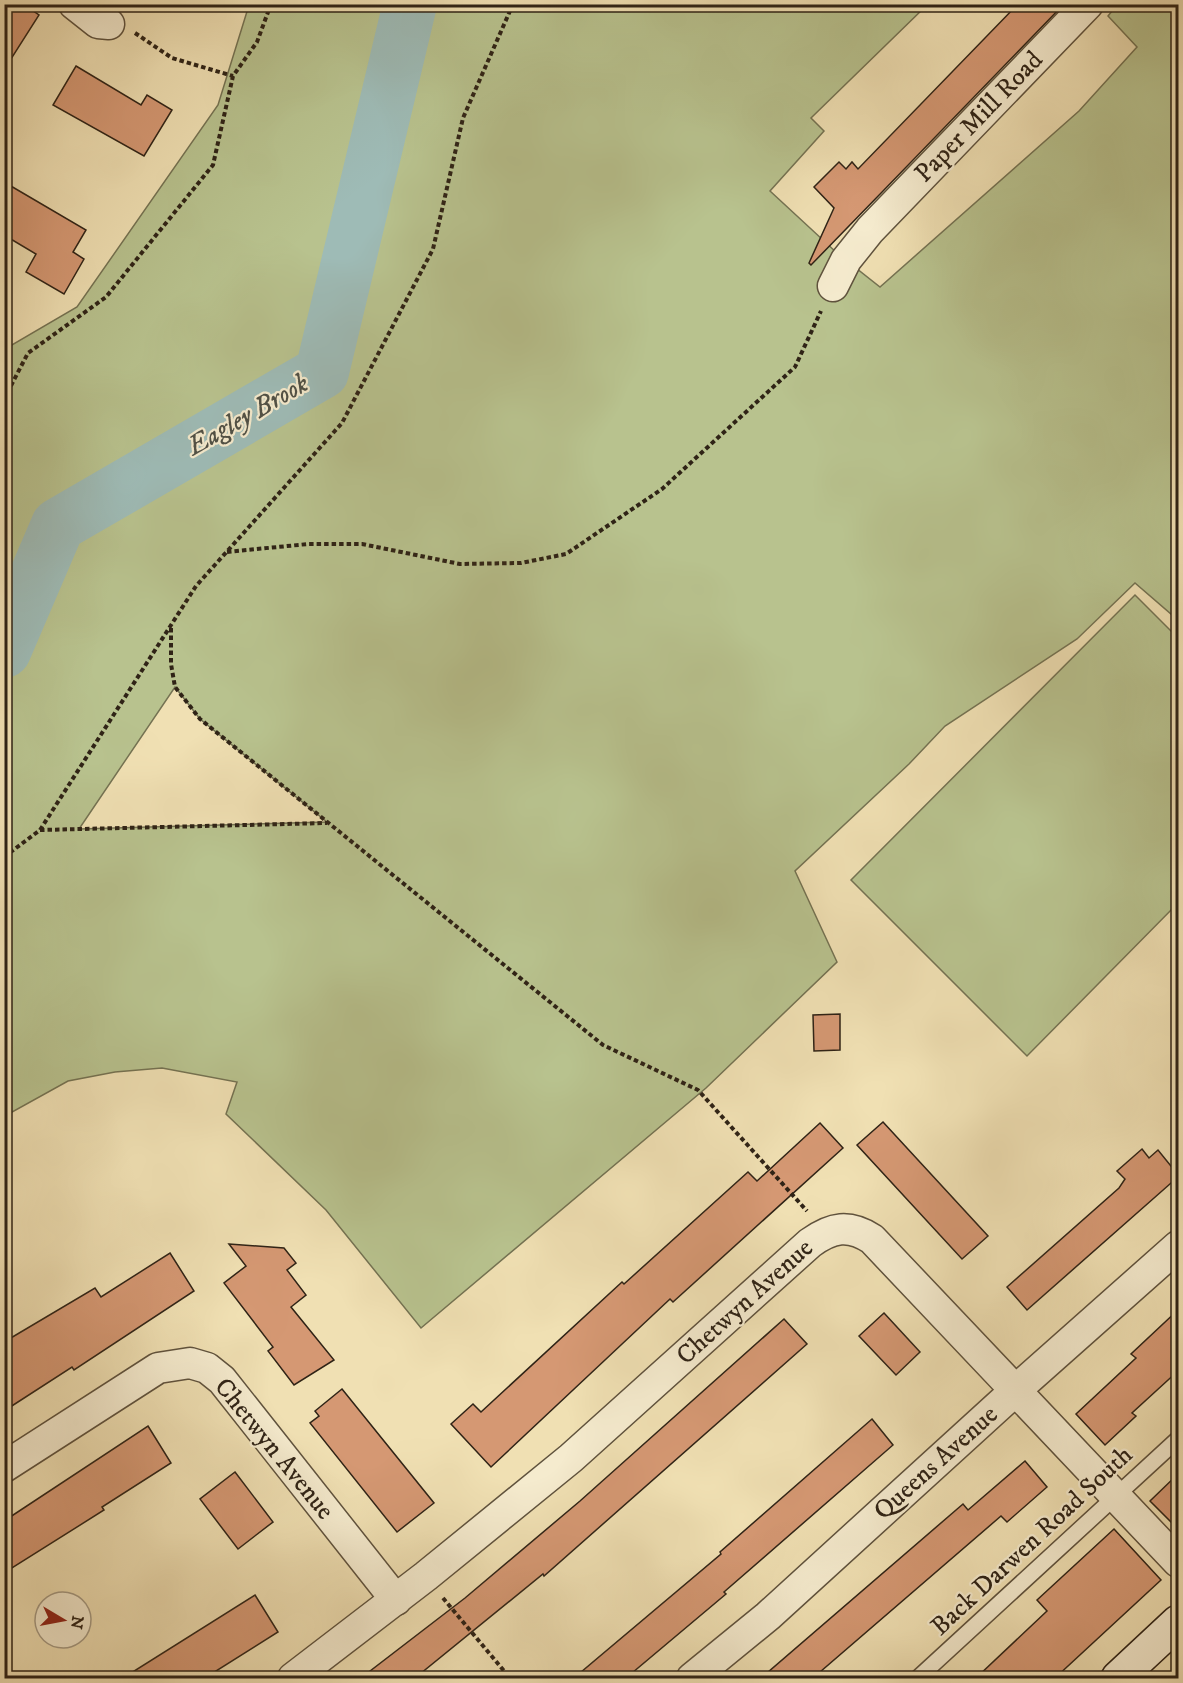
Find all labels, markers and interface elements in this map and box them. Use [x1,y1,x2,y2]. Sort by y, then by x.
street label: Paper Mill Road [908,44,1050,190]
water label: Eagley Brook [179,366,315,464]
street label: Chetwyn Avenue [670,1232,820,1372]
street label: Chetwyn Avenue [207,1371,341,1527]
street label: Queens Avenue [867,1398,1005,1528]
street label: Back Darwen Road South [924,1439,1140,1643]
north arrow [33,1590,93,1650]
text: N [66,1614,88,1631]

